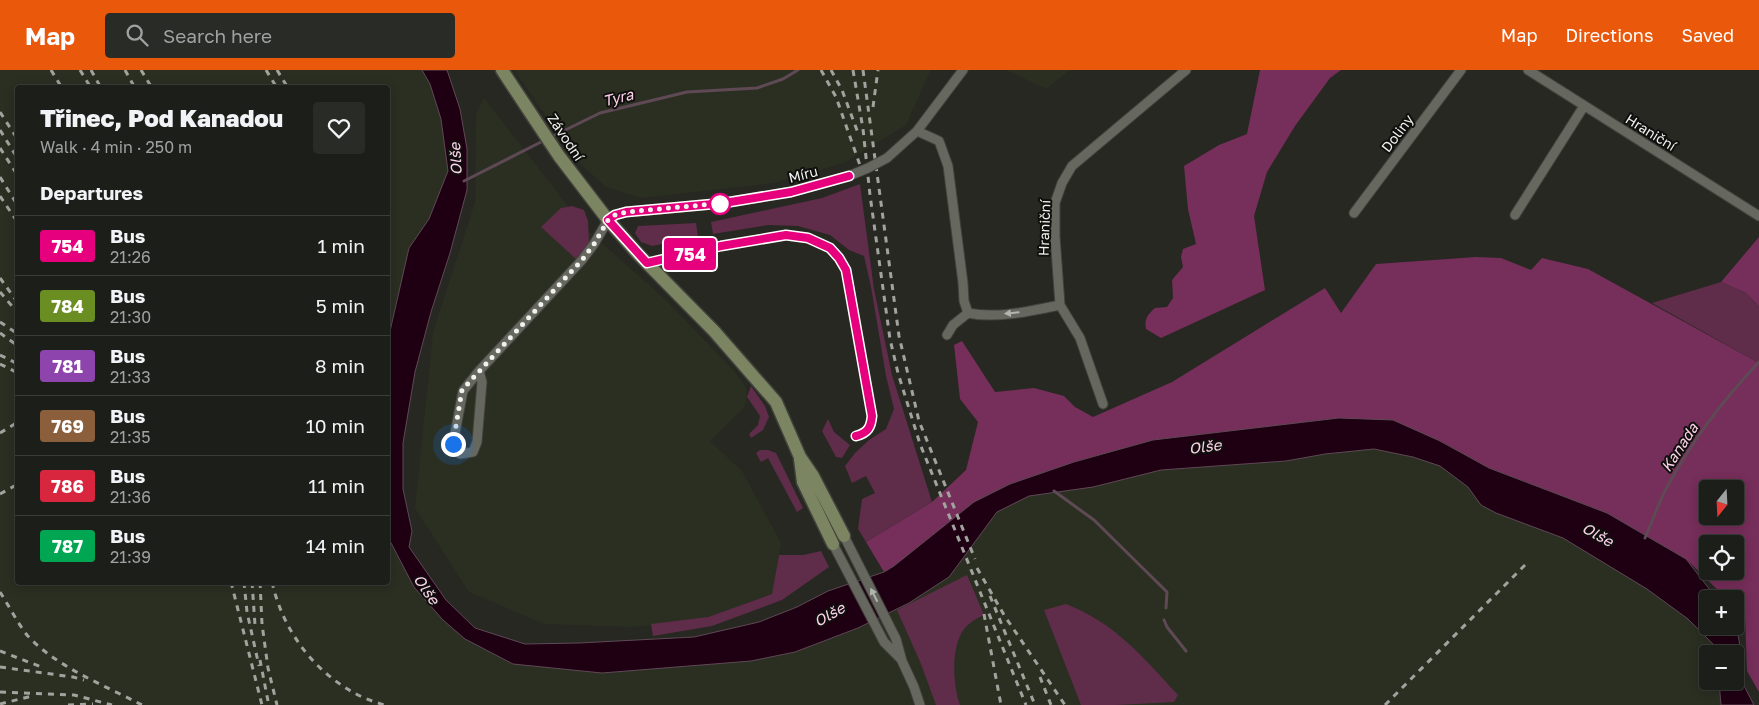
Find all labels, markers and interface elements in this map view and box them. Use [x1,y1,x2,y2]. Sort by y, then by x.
search box [105,13,455,58]
text: Map [25,21,75,50]
icon: search [123,21,151,49]
text: Search here [163,24,272,47]
text: Map [1501,24,1537,46]
text: Directions [1565,24,1653,46]
text: Saved [1681,24,1734,46]
water label: Tyra [601,84,636,110]
button: heart [313,102,365,154]
text: Třinec, Pod Kanadou [40,103,283,132]
street label: Závodní [544,110,589,165]
street label: Hraniční [1623,110,1680,155]
street label: Doliny [1377,111,1417,155]
text: Walk · 4 min · 250 m [40,137,192,157]
water label: Olše [445,141,465,176]
street label: Míru [787,162,819,186]
text: Departures [40,181,143,204]
unlabelled marker [709,193,731,215]
street label: Hraniční [1035,198,1054,256]
text: Bus [110,224,145,247]
text: 1 min [317,234,365,257]
text: 754 [51,235,84,257]
line badge: 754 [661,238,719,270]
text: 754 [674,243,706,265]
text: 21:26 [110,247,151,267]
text: Bus [110,284,145,307]
text: 5 min [316,294,365,317]
text: 784 [51,295,84,317]
text: 21:30 [110,307,151,327]
one-way arrow [1004,309,1020,317]
text: Bus [110,344,145,367]
text: 8 min [315,354,365,377]
text: 781 [52,355,83,377]
text: 21:33 [110,367,151,387]
text: Bus [110,404,145,427]
text: 10 min [306,414,365,437]
text: 769 [51,415,84,437]
water label: Kanada [1657,419,1702,475]
text: 21:35 [110,427,150,447]
your location [441,432,466,457]
water label: Olše [1188,435,1224,457]
text: Bus [110,464,145,487]
text: 11 min [308,474,365,497]
text: 786 [51,475,84,497]
north arrow [1699,480,1744,525]
map controls [1699,480,1744,690]
text: 21:36 [110,487,151,507]
water label: Olše [1579,518,1618,550]
text: Bus [110,524,145,547]
text: 14 min [306,534,365,557]
text: 787 [52,535,83,557]
button: locate [1699,535,1744,580]
text: 21:39 [110,547,151,567]
water label: Olše [410,571,444,609]
one-way arrow [870,588,878,602]
button: + [1699,590,1744,635]
water label: Olše [810,598,849,630]
button: − [1699,645,1744,690]

